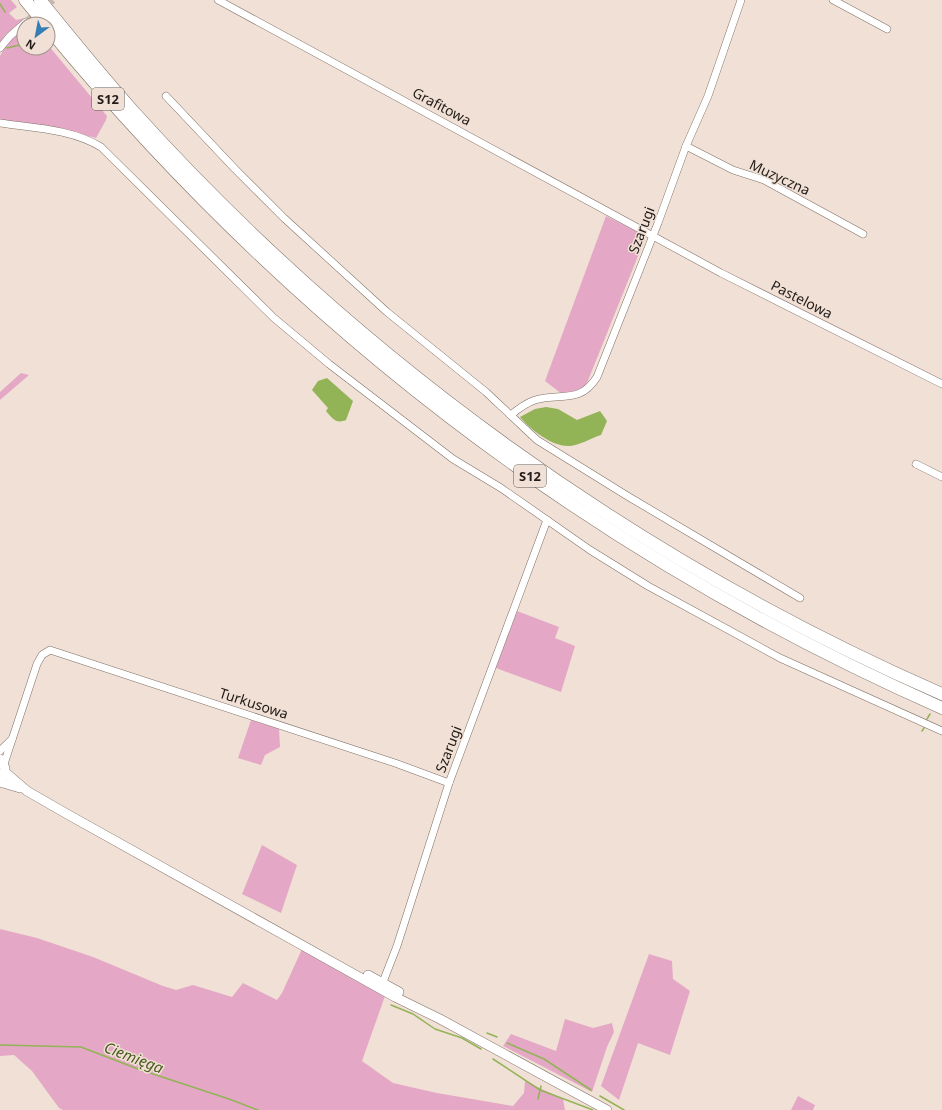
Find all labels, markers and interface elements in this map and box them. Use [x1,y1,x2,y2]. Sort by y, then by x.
north arrow [16,16,56,56]
text: N [23,36,38,54]
street label: Grafitowa [409,83,475,129]
road number: S12 [92,88,124,110]
street label: Muzyczna [747,155,813,199]
street label: Szarugi [623,204,659,256]
street label: Pastelowa [768,275,836,323]
road number: S12 [514,465,546,487]
street label: Turkusowa [217,683,291,723]
street label: Szarugi [430,723,466,775]
water label: Ciemięga [102,1037,167,1078]

